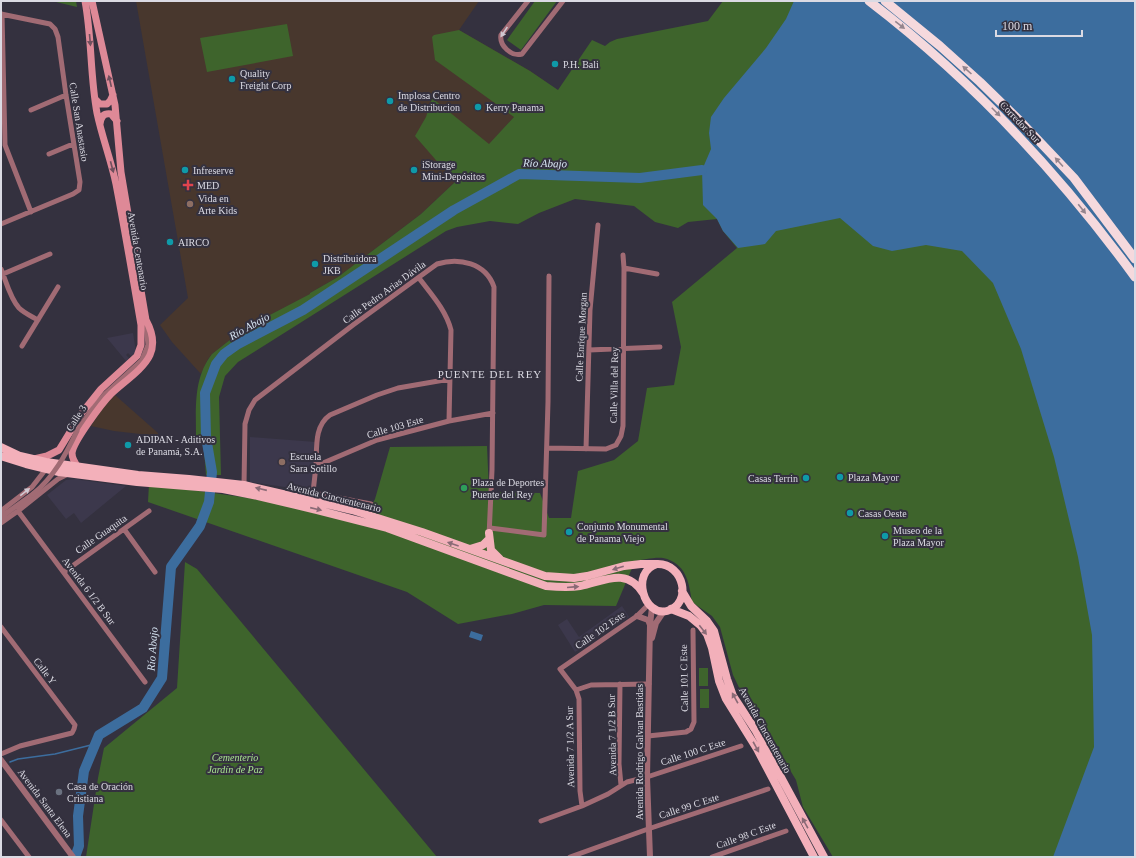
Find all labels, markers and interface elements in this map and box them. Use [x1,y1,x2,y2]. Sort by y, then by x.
scale bar [996,12,1082,38]
text: 100 m [1002,19,1033,33]
one-way arrow [894,21,905,29]
one-way arrow [501,26,508,38]
one-way arrow [87,34,93,46]
marker: P.H. Bali [550,59,560,69]
place label: P.H. Bali [563,59,599,70]
one-way arrow [963,66,972,75]
place label: Quality Freight Corp [240,68,291,91]
marker: Quality Freight Corp [227,74,237,84]
one-way arrow [106,75,112,88]
street label: Calle San Anastasio [67,82,91,162]
place label: Implosa Centro de Distribucion [398,90,460,113]
marker: Implosa Centro de Distribucion [385,96,395,106]
street label: Corredor Sur [998,99,1043,145]
marker: Kerry Panama [473,102,483,112]
place label: Kerry Panama [486,102,544,113]
one-way arrow [991,107,1001,117]
water label: Río Abajo [522,157,568,169]
one-way arrow [1055,158,1064,167]
place label: iStorage Mini-Depósitos [422,159,485,182]
one-way arrow [109,162,115,174]
marker: Infreserve [180,165,190,175]
place label: Infreserve [193,165,234,176]
marker: iStorage Mini-Depósitos [409,165,419,175]
marker: MED [182,179,194,191]
place label: MED [197,180,219,191]
place label: Vida en Arte Kids [198,193,237,216]
marker: Vida en Arte Kids [185,199,195,209]
one-way arrow [1078,204,1087,214]
street label: Avenida Centenario [126,211,150,291]
marker: AIRCO [165,237,175,247]
place label: AIRCO [178,237,209,248]
place label: Distribuidora JKB [323,253,377,276]
street label: Calle Pedro Arias Dávila [340,258,428,326]
marker: Distribuidora JKB [310,259,320,269]
street label: Calle Enrique Morgan [573,292,589,382]
water label: Río Abajo [226,310,272,342]
street label: Calle Villa del Rey [608,347,620,423]
district label: PUENTE DEL REY [438,368,542,380]
street label: Calle 3 [64,403,88,433]
street label: Calle 103 Este [365,414,425,440]
place label: ADIPAN - Aditivos de Panamá, S.A. [136,434,215,457]
marker: ADIPAN - Aditivos de Panamá, S.A. [123,440,133,450]
place label: Escuela Sara Sotillo [290,451,337,474]
marker: Escuela Sara Sotillo [277,457,287,467]
marker: Plaza Mayor [835,472,845,482]
place label: Plaza Mayor [848,472,899,483]
place label: Casas Terrin [748,473,798,484]
marker: Casas Terrin [801,473,811,483]
place label: Plaza de Deportes Puente del Rey [472,477,544,500]
street label: Avenida Cincuentenario [286,480,382,514]
marker: Plaza de Deportes Puente del Rey [459,483,469,493]
one-way arrow [255,486,267,492]
one-way arrow [20,488,31,496]
one-way arrow [310,507,322,513]
marker: Casas Oeste [845,508,855,518]
place label: Casas Oeste [858,508,907,519]
street label: Calle Guaquita [73,512,129,556]
place label: Conjunto Monumental de Panama Viejo [577,521,668,544]
place label: Museo de la Plaza Mayor [893,525,944,548]
marker: Conjunto Monumental de Panama Viejo [564,527,574,537]
marker: Museo de la Plaza Mayor [880,531,890,541]
one-way arrow [446,540,458,546]
street label: Avenida 6 1/2 B Sur [60,555,118,627]
one-way arrow [612,565,624,571]
one-way arrow [567,583,579,590]
street label: Calle 102 Este [573,608,627,651]
one-way arrow [699,625,708,635]
water label: Río Abajo [144,626,160,672]
street label: Calle 101 C Este [678,644,690,712]
street label: Calle Y [31,656,59,686]
street label: Avenida Rodrigo Galvan Bastidas [634,684,645,820]
street label: Avenida Cincuentenario [737,685,793,775]
one-way arrow [732,692,738,704]
street label: Avenida 7 1/2 B Sur [606,694,618,776]
street label: Avenida 7 1/2 A Sur [564,706,576,788]
street label: Calle 100 C Este [659,736,727,768]
one-way arrow [753,741,759,753]
park label: Cementerio Jardín de Paz [207,752,263,775]
street label: Avenida Santa Elena [16,766,75,840]
place label: Casa de Oración Cristiana [67,781,133,804]
marker: Casa de Oración Cristiana [54,787,64,797]
street label: Calle 99 C Este [658,791,721,821]
one-way arrow [802,817,809,829]
street label: Calle 98 C Este [715,819,778,851]

